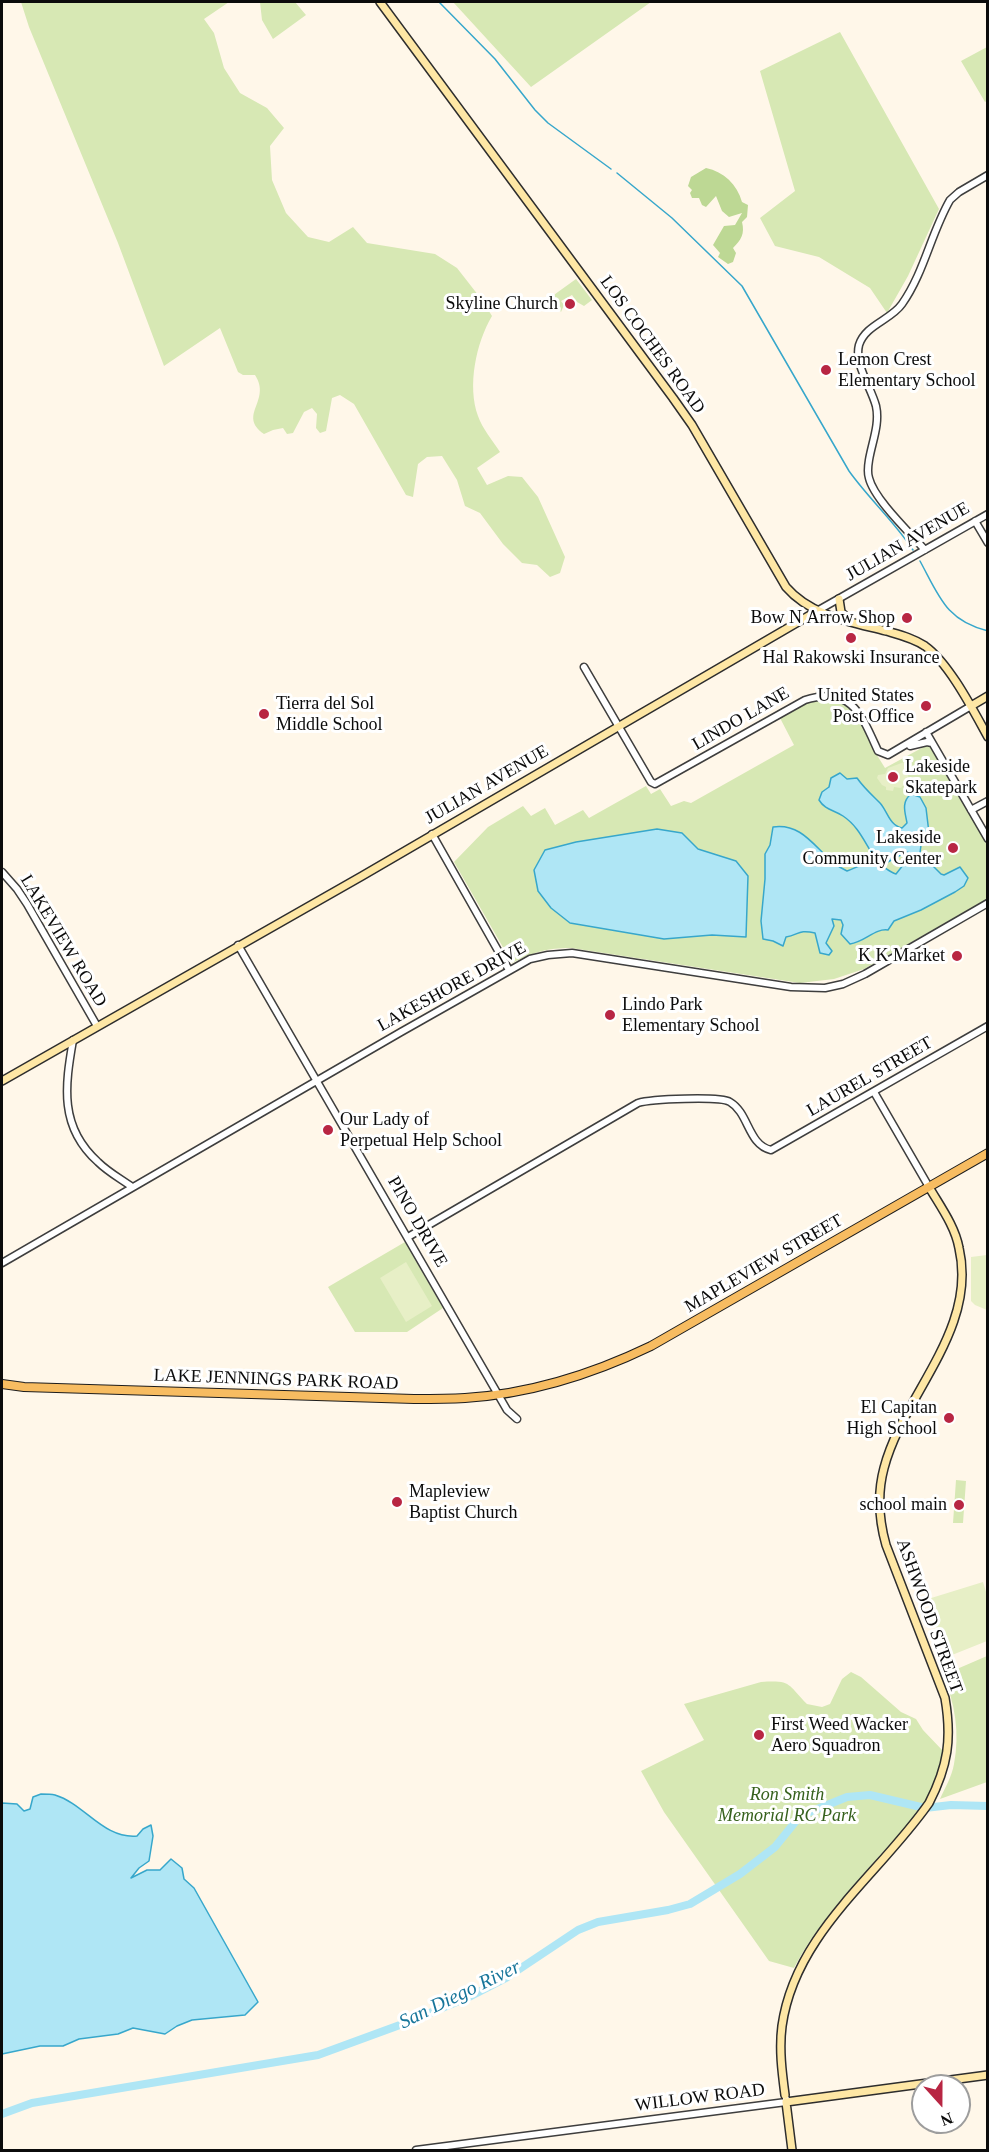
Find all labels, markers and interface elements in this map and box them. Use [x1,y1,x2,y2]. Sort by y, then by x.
street label: LOS COCHES ROAD [595,272,709,418]
place label: Skyline Church [446,293,558,315]
marker: Skyline Church [563,297,577,311]
place label: Lemon Crest Elementary School [838,349,975,392]
marker: Lemon Crest Elementary School [819,363,833,377]
street label: JULIAN AVENUE [842,498,974,586]
place label: Bow N Arrow Shop [750,607,895,629]
marker: Bow N Arrow Shop [900,611,914,625]
marker: Hal Rakowski Insurance [844,631,858,645]
place label: Hal Rakowski Insurance [763,647,939,669]
street label: LINDO LANE [689,683,793,755]
place label: United States Post Office [818,685,914,728]
place label: Tierra del Sol Middle School [276,693,382,736]
marker: United States Post Office [919,699,933,713]
marker: Tierra del Sol Middle School [257,707,271,721]
street label: JULIAN AVENUE [421,741,553,829]
place label: Lakeside Skatepark [905,756,977,798]
marker: Lakeside Skatepark [886,770,900,784]
place label: Lakeside Community Center [803,827,941,870]
marker: Lakeside Community Center [946,841,960,855]
street label: LAKEVIEW ROAD [15,871,111,1011]
street label: LAKESHORE DRIVE [374,937,530,1037]
place label: K K Market [858,945,945,967]
marker: K K Market [950,949,964,963]
place label: Lindo Park Elementary School [622,994,759,1036]
marker: Lindo Park Elementary School [603,1008,617,1022]
street label: LAUREL STREET [803,1032,937,1122]
place label: Our Lady of Perpetual Help School [340,1109,502,1152]
marker: Our Lady of Perpetual Help School [321,1123,335,1137]
street label: PINO DRIVE [382,1173,452,1271]
street label: MAPLEVIEW STREET [681,1210,847,1318]
street label: LAKE JENNINGS PARK ROAD [153,1365,399,1395]
place label: El Capitan High School [846,1397,937,1440]
marker: El Capitan High School [942,1411,956,1425]
place label: Mapleview Baptist Church [409,1481,517,1524]
place label: school main [860,1494,947,1516]
marker: Mapleview Baptist Church [390,1495,404,1509]
marker: school main [952,1498,966,1512]
street label: ASHWOOD STREET [891,1536,967,1696]
place label: First Weed Wacker Aero Squadron [771,1714,908,1756]
marker: First Weed Wacker Aero Squadron [752,1728,766,1742]
park label: Ron Smith Memorial RC Park [718,1784,856,1826]
water label: San Diego River [395,1955,525,2035]
north arrow [911,2074,971,2134]
street label: WILLOW ROAD [634,2079,766,2117]
text: N [938,2109,955,2129]

